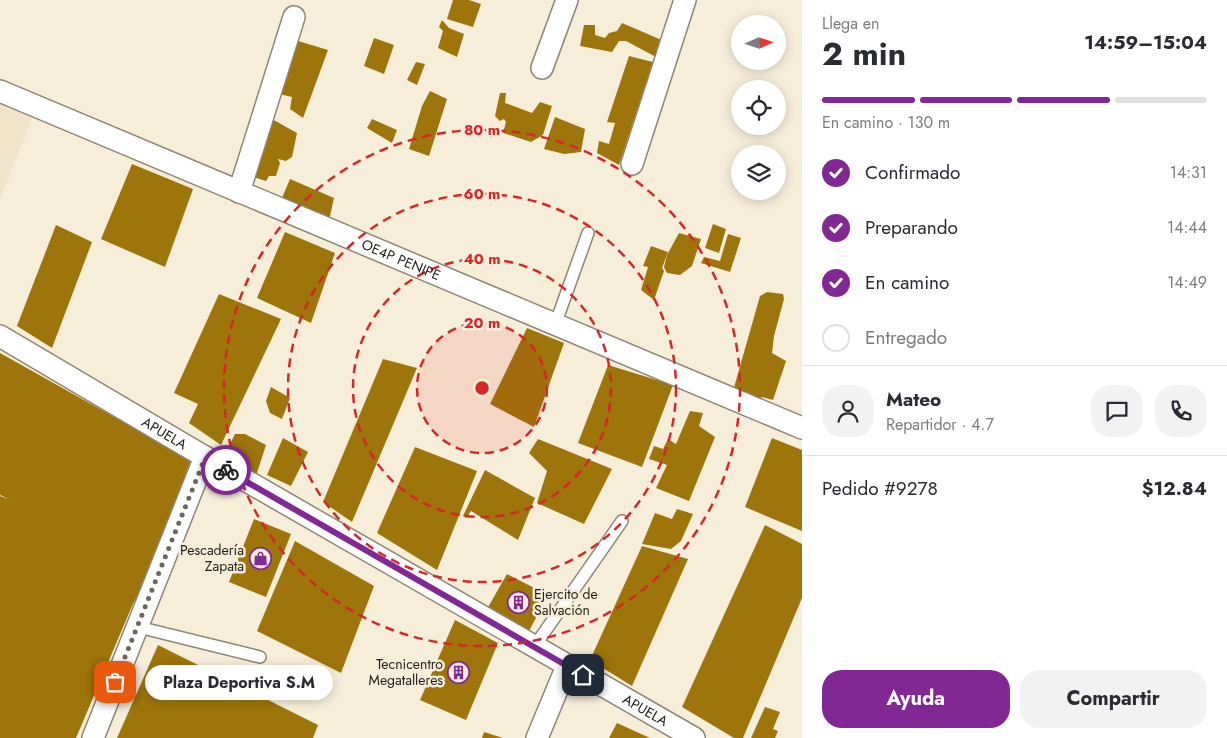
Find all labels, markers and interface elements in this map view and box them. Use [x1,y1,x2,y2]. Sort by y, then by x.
text: Llega en [822,12,879,35]
north arrow [731,15,786,70]
map controls [731,15,786,200]
text: 14:59–15:04 [1084,29,1207,56]
text: 2 min [822,31,906,77]
button: locate [731,80,786,135]
text: En camino · 130 m [822,111,950,134]
text: 80 m [464,119,500,141]
button: layers [731,145,786,200]
icon: check [822,159,850,187]
text: Confirmado [865,159,960,186]
text: 14:31 [1170,161,1207,184]
text: 60 m [464,183,500,205]
icon: check [822,214,850,242]
text: Preparando [865,214,958,241]
text: 14:44 [1167,216,1207,239]
street label: OE4P PENIPE [358,234,444,285]
text: 40 m [463,248,501,270]
icon: check [822,269,850,297]
text: En camino [865,269,949,296]
text: 14:49 [1167,271,1207,294]
text: 20 m [464,312,500,334]
text: Entregado [865,324,947,351]
centre of rings [473,379,491,397]
button: person [822,385,874,437]
button: chat [1091,385,1143,437]
button: phone [1155,385,1207,437]
text: Mateo [886,386,941,413]
street label: APUELA [138,412,191,455]
text: Repartidor · 4.7 [886,413,994,436]
courier [201,445,251,495]
icon: bike [212,456,240,484]
text: Pedido #9278 [822,475,938,502]
text: $12.84 [1142,475,1207,502]
place label: Pescadería Zapata [180,540,244,576]
shop icon: Pescadería Zapata [248,546,272,570]
place label: Ejercito de Salvación [534,584,598,620]
building icon: Ejercito de Salvación [506,590,530,614]
place label: Tecnicentro Megatalleres [369,654,443,690]
pin [562,654,604,696]
building icon: Tecnicentro Megatalleres [447,660,471,684]
pin [94,661,136,703]
icon: home [569,661,597,689]
callout: Plaza Deportiva S.M [145,664,332,700]
icon: bag [101,668,129,696]
button: Ayuda [822,670,1010,728]
button: Compartir [1020,670,1207,728]
text: Plaza Deportiva S.M [163,671,315,694]
street label: APUELA [619,689,672,731]

